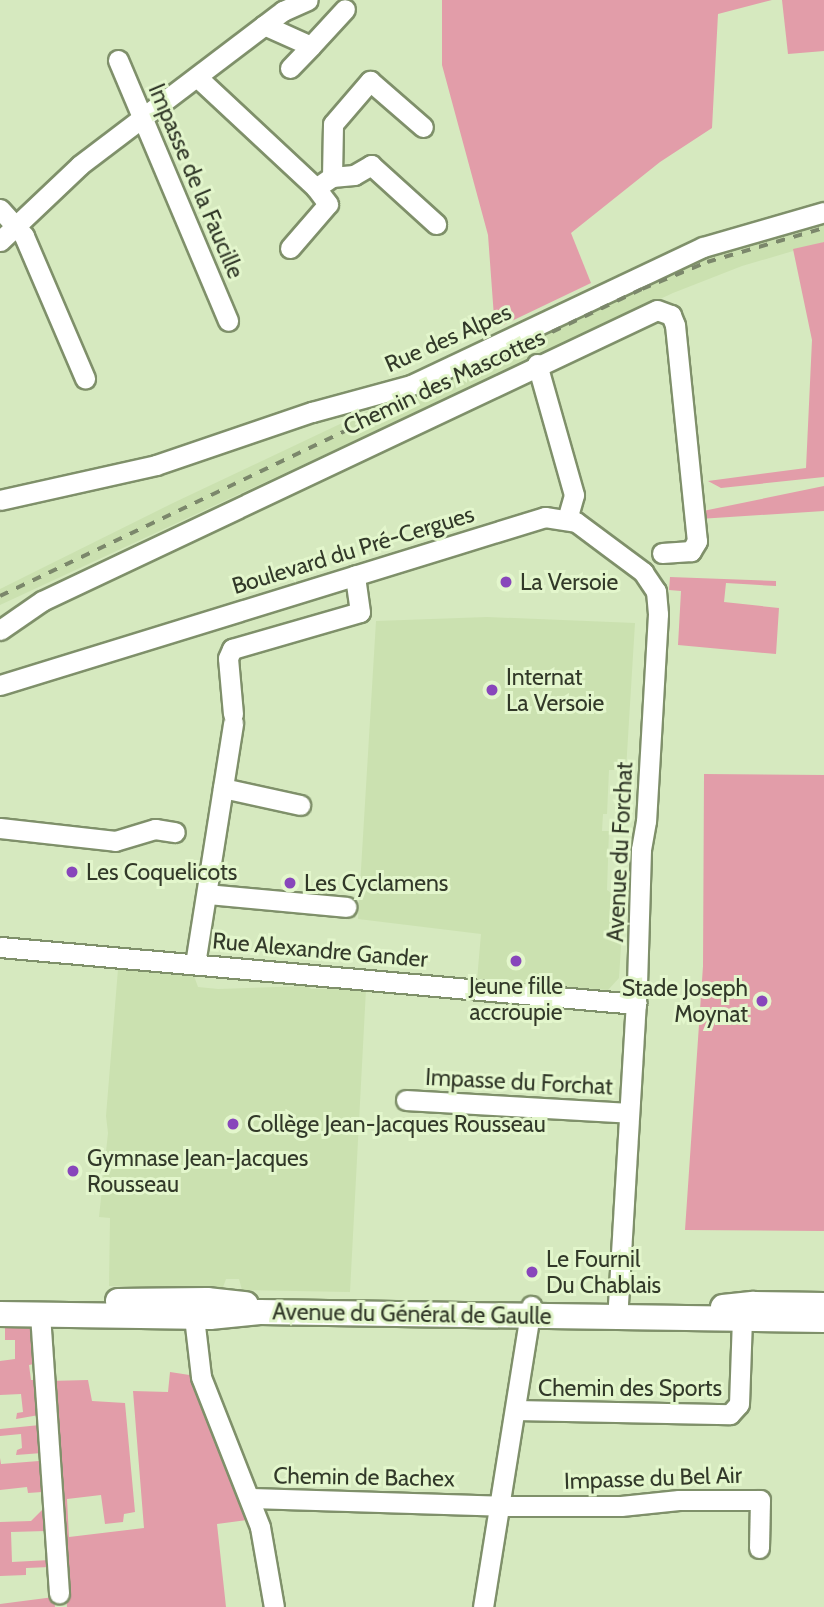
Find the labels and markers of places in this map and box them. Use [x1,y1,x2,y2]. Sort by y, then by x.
place label: La Versoie [520,568,618,596]
marker: La Versoie [498,574,514,590]
place label: Internat La Versoie [506,663,604,717]
marker: Internat La Versoie [484,682,500,698]
place label: Les Coquelicots [86,858,237,886]
marker: Les Coquelicots [64,864,80,880]
place label: Les Cyclamens [304,869,448,897]
marker: Les Cyclamens [282,875,298,891]
marker: Jeune fille accroupie [508,953,524,969]
place label: Jeune fille accroupie [469,972,563,1026]
place label: Stade Joseph Moynat [622,974,748,1028]
marker: Stade Joseph Moynat [754,993,770,1009]
place label: Collège Jean-Jacques Rousseau [247,1110,546,1138]
marker: Collège Jean-Jacques Rousseau [225,1116,241,1132]
place label: Gymnase Jean-Jacques Rousseau [87,1144,308,1198]
marker: Gymnase Jean-Jacques Rousseau [65,1163,81,1179]
place label: Le Fournil Du Chablais [546,1245,661,1299]
marker: Le Fournil Du Chablais [524,1264,540,1280]

